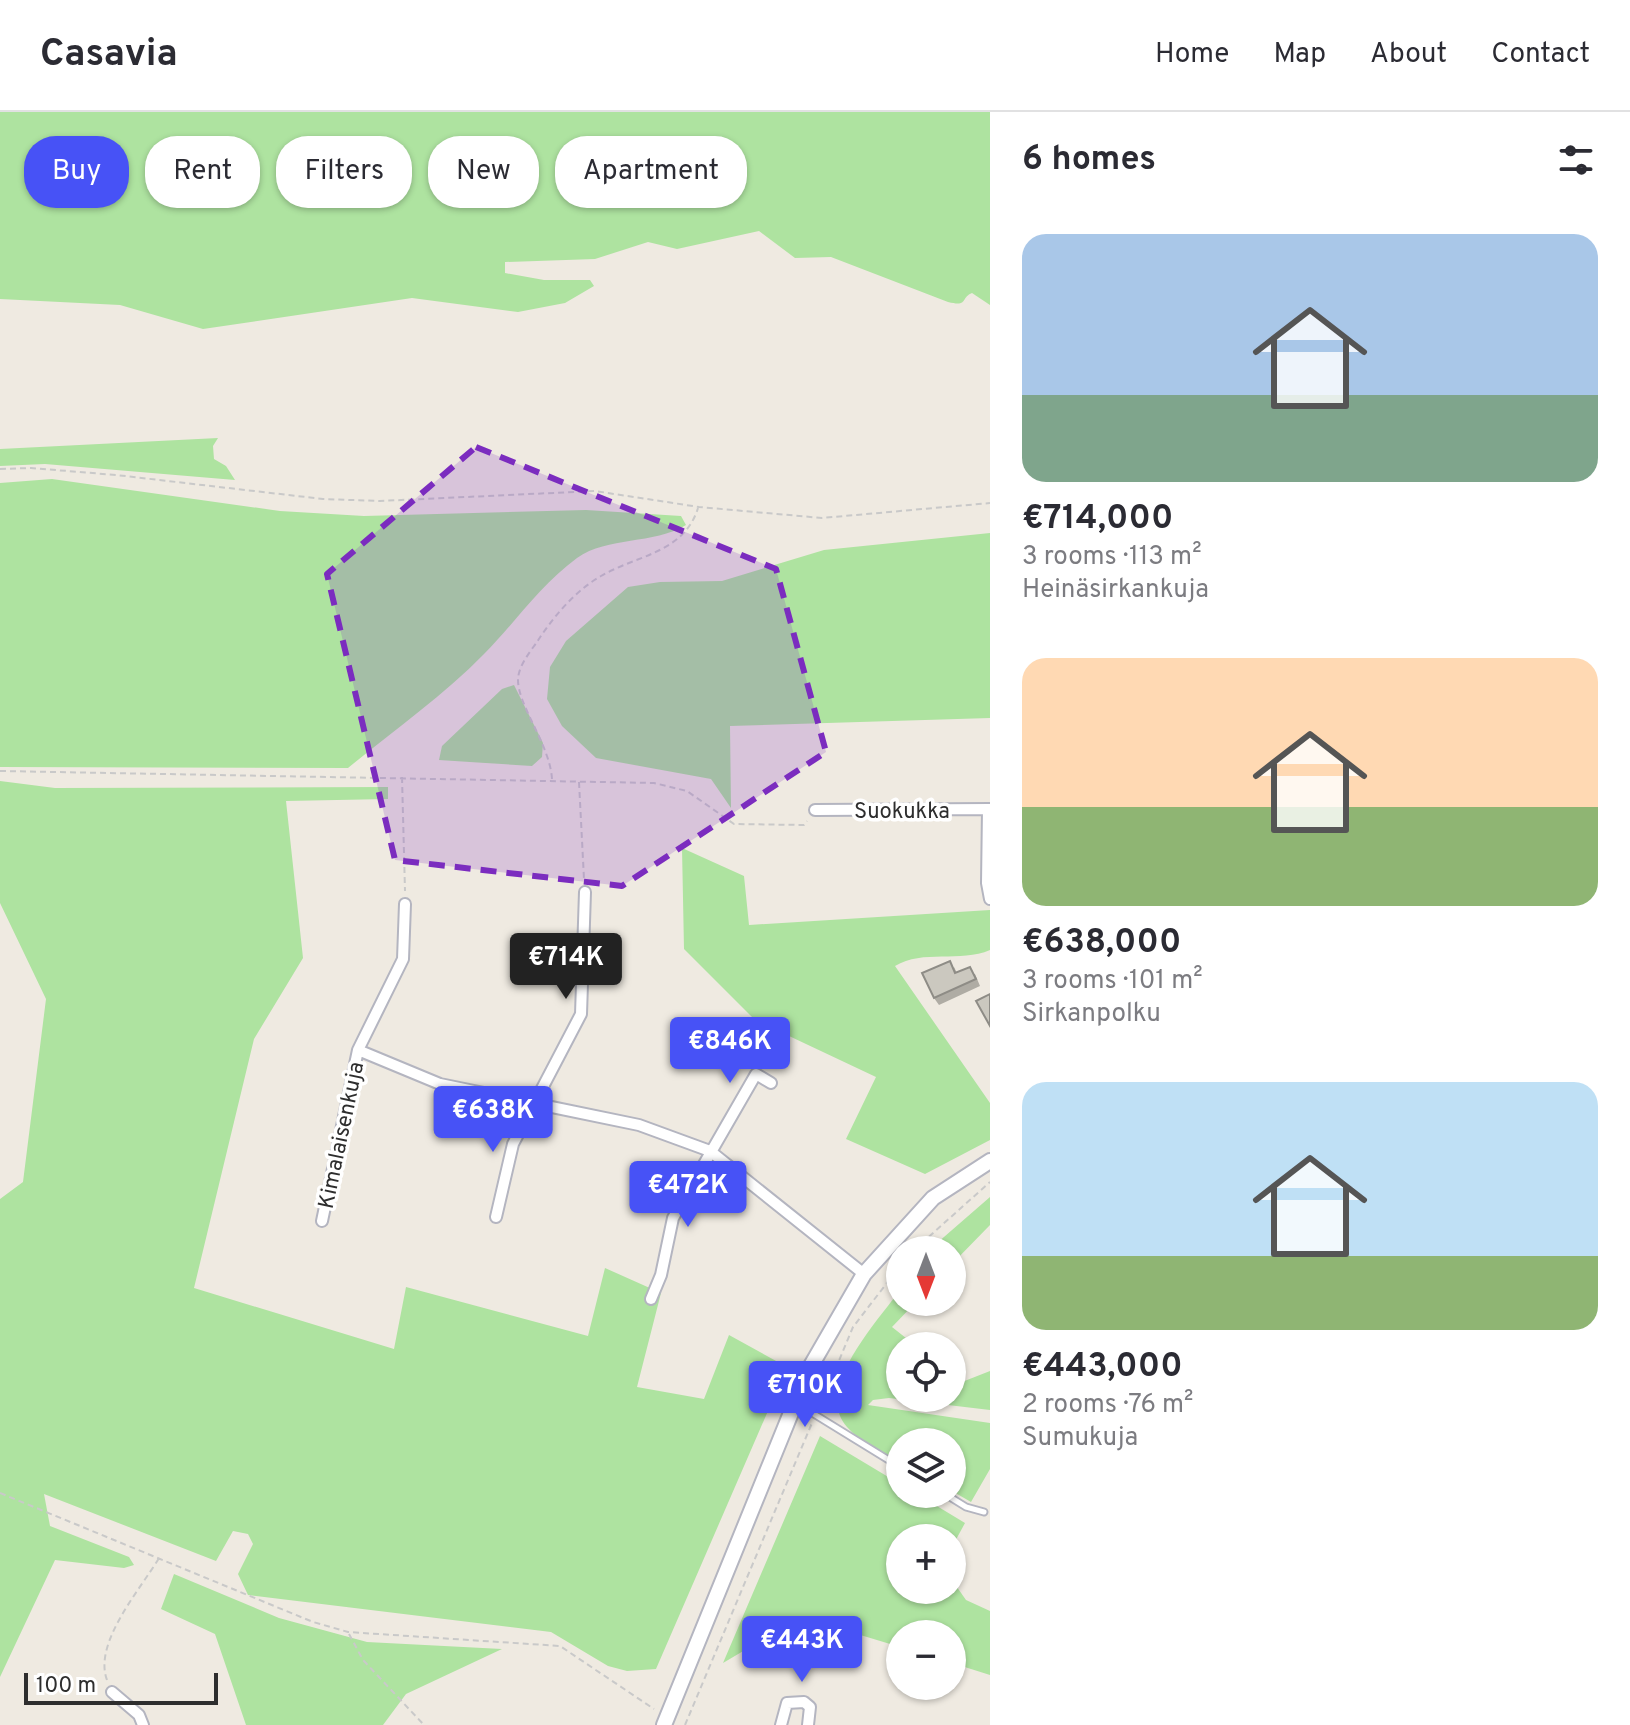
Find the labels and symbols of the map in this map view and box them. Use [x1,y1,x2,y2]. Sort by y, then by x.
street label: Suokukka [854,799,950,826]
pin: €714K [510,933,622,1001]
pin: €846K [674,1017,786,1085]
street label: Kimalaisenkuja [314,1060,371,1211]
pin: €638K [437,1086,549,1154]
pin: €472K [632,1161,744,1229]
north arrow [886,1236,966,1316]
pin: €710K [749,1361,861,1429]
pin: €443K [746,1616,858,1684]
scale bar [24,1669,218,1705]

